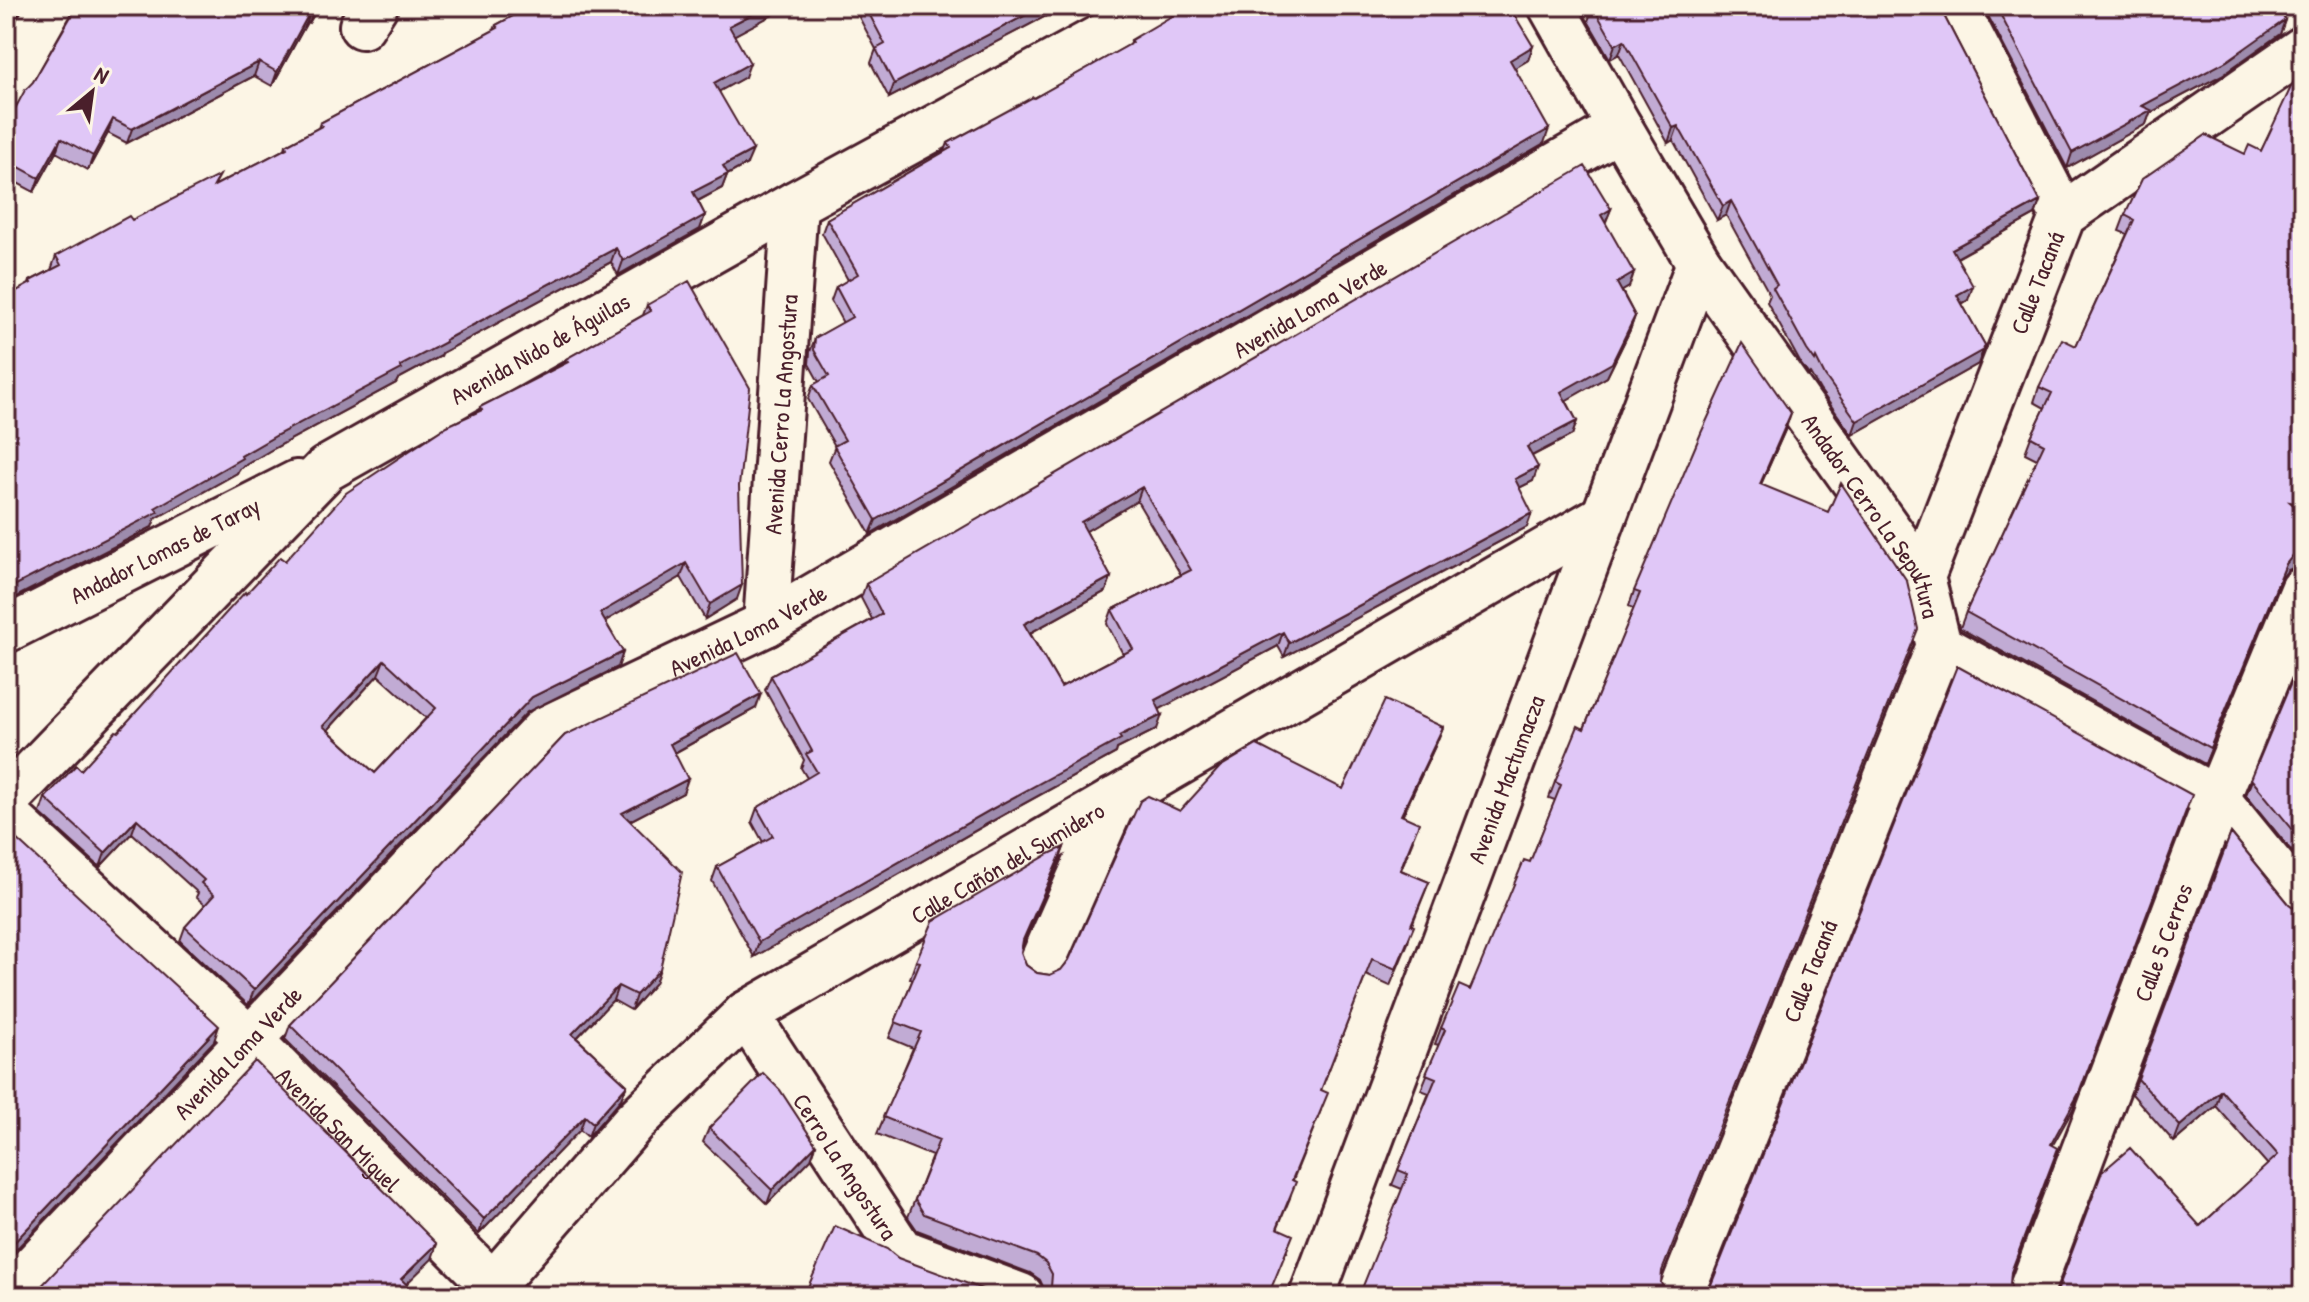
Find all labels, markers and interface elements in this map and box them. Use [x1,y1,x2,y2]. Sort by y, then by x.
north arrow [52,52,132,132]
text: N [89,59,114,91]
street label: Calle Tacaná [2002,227,2071,339]
street label: Avenida Loma Verde [1227,251,1393,365]
street label: Avenida Nido de Águilas [444,285,635,412]
street label: Avenida Cerro La Angostura [756,293,805,536]
street label: Andador Cerro La Sepultura [1795,407,1948,621]
street label: Andador Lomas de Taray [65,488,265,611]
street label: Avenida Loma Verde [664,576,833,684]
street label: Avenida Mactumacza [1460,691,1552,868]
street label: Calle Cañón del Sumidero [905,794,1110,931]
street label: Calle 5 Cerros [2126,879,2200,1006]
street label: Calle Tacaná [1775,915,1844,1027]
street label: Avenida Loma Verde [166,979,309,1126]
street label: Avenida San Miguel [270,1060,408,1200]
street label: Cerro La Angostura [786,1087,905,1246]

